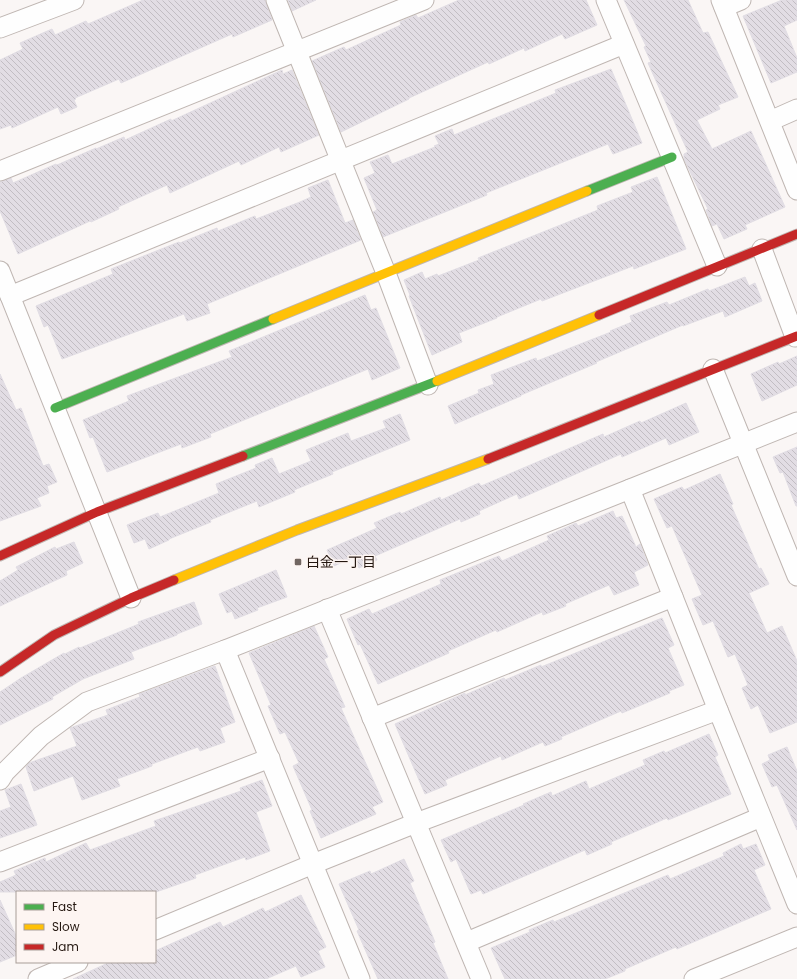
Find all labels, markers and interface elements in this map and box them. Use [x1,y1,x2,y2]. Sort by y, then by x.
place label: 白金一丁目 [306,552,376,572]
marker: 白金一丁目 [293,557,303,567]
legend [16,891,156,963]
text: Fast [52,898,77,915]
text: Slow [52,918,80,935]
text: Jam [52,938,79,955]

